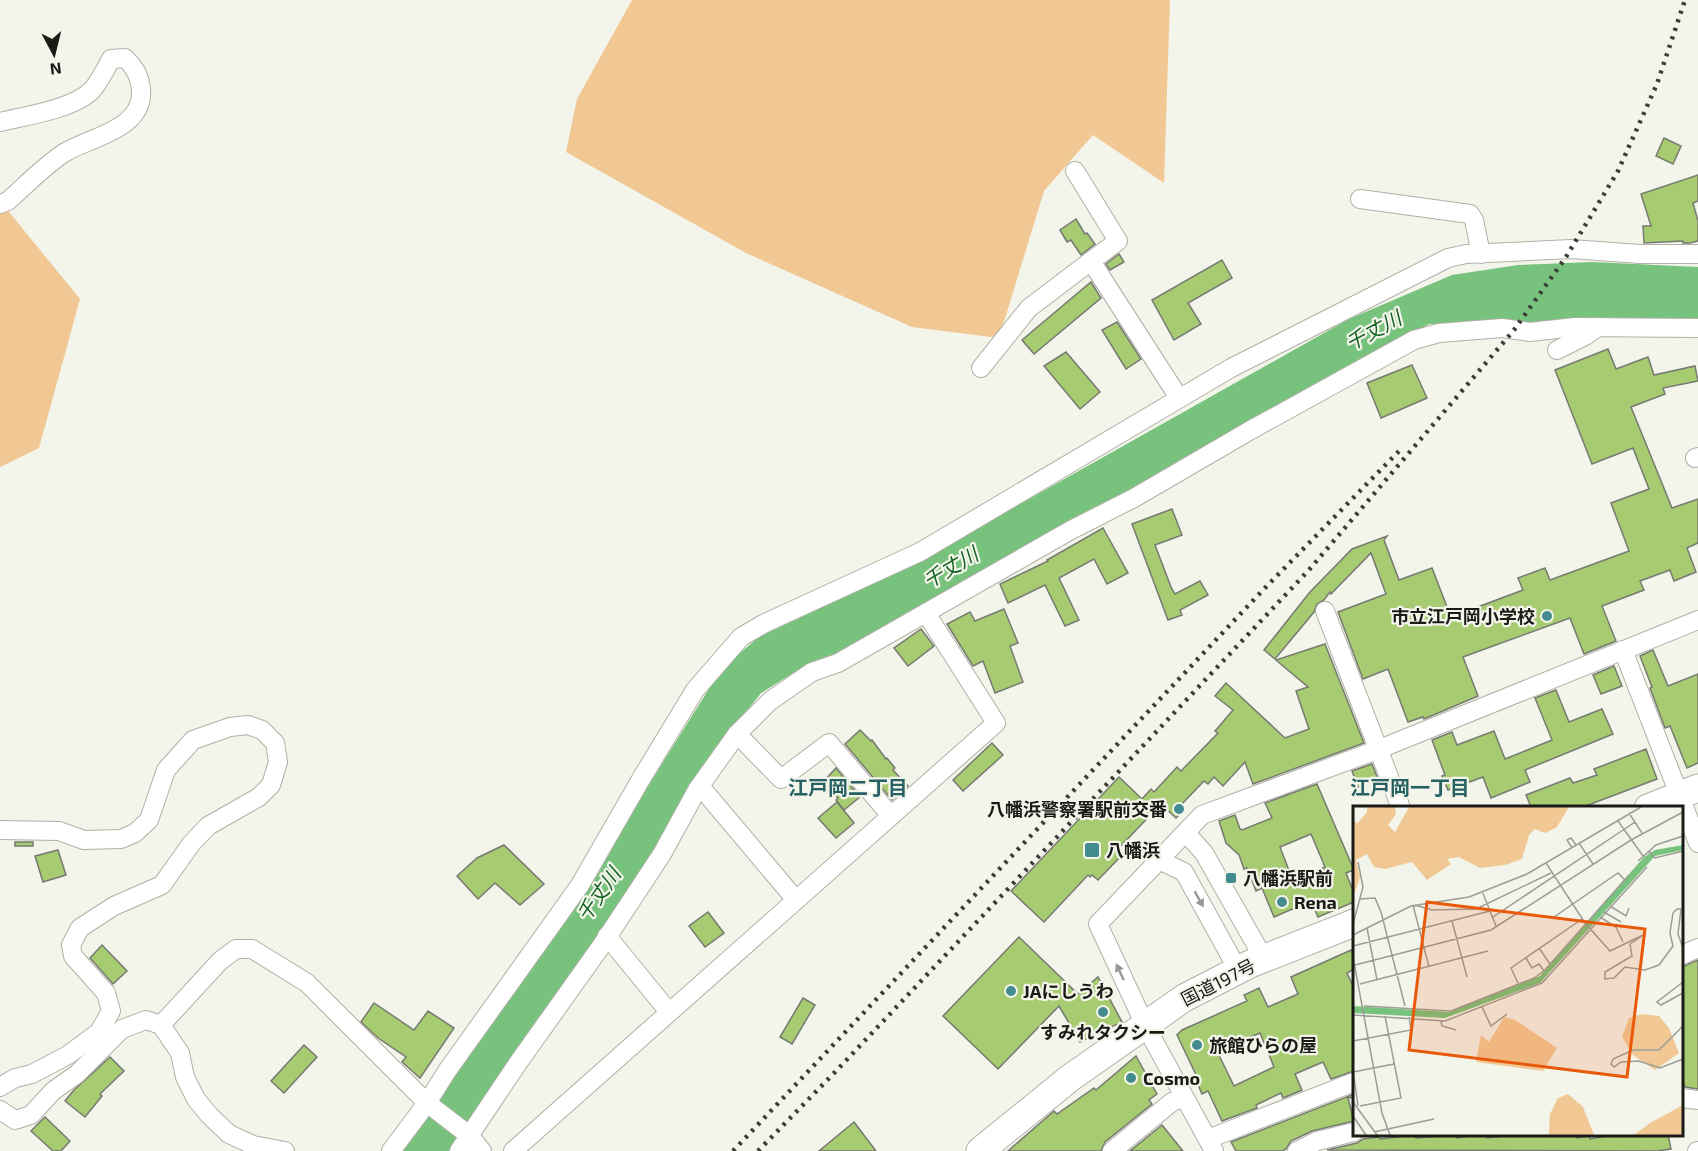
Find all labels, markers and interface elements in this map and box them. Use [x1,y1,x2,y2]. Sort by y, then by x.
north arrow [24,24,84,84]
text: N [49,59,63,80]
water label: 千丈川 [1341,304,1407,355]
water label: 千丈川 [918,540,984,593]
place label: 市立江戸岡小学校 [1391,605,1535,627]
marker: 市立江戸岡小学校 [1540,609,1554,623]
district label: 江戸岡二丁目 [788,775,908,799]
district label: 江戸岡一丁目 [1350,775,1470,799]
place label: 八幡浜警察署駅前交番 [987,798,1167,820]
marker: 八幡浜警察署駅前交番 [1172,802,1186,816]
inset map [1353,806,1683,1136]
place label: 八幡浜 [1106,839,1160,861]
marker: 八幡浜 [1083,841,1101,859]
water label: 千丈川 [571,861,626,925]
place label: 八幡浜駅前 [1243,867,1333,889]
marker: 八幡浜駅前 [1224,871,1238,885]
one-way arrow [1194,891,1204,908]
place label: Rena [1294,891,1337,913]
marker: Rena [1275,895,1289,909]
street label: 国道197号 [1177,954,1259,1010]
one-way arrow [1116,964,1125,981]
place label: JAにしうわ [1023,980,1113,1002]
marker: JAにしうわ [1004,984,1018,998]
marker: すみれタクシー [1096,1005,1110,1019]
place label: すみれタクシー [1040,1021,1166,1043]
place label: 旅館ひらの屋 [1209,1034,1317,1056]
marker: 旅館ひらの屋 [1190,1038,1204,1052]
place label: Cosmo [1143,1067,1200,1089]
marker: Cosmo [1124,1071,1138,1085]

